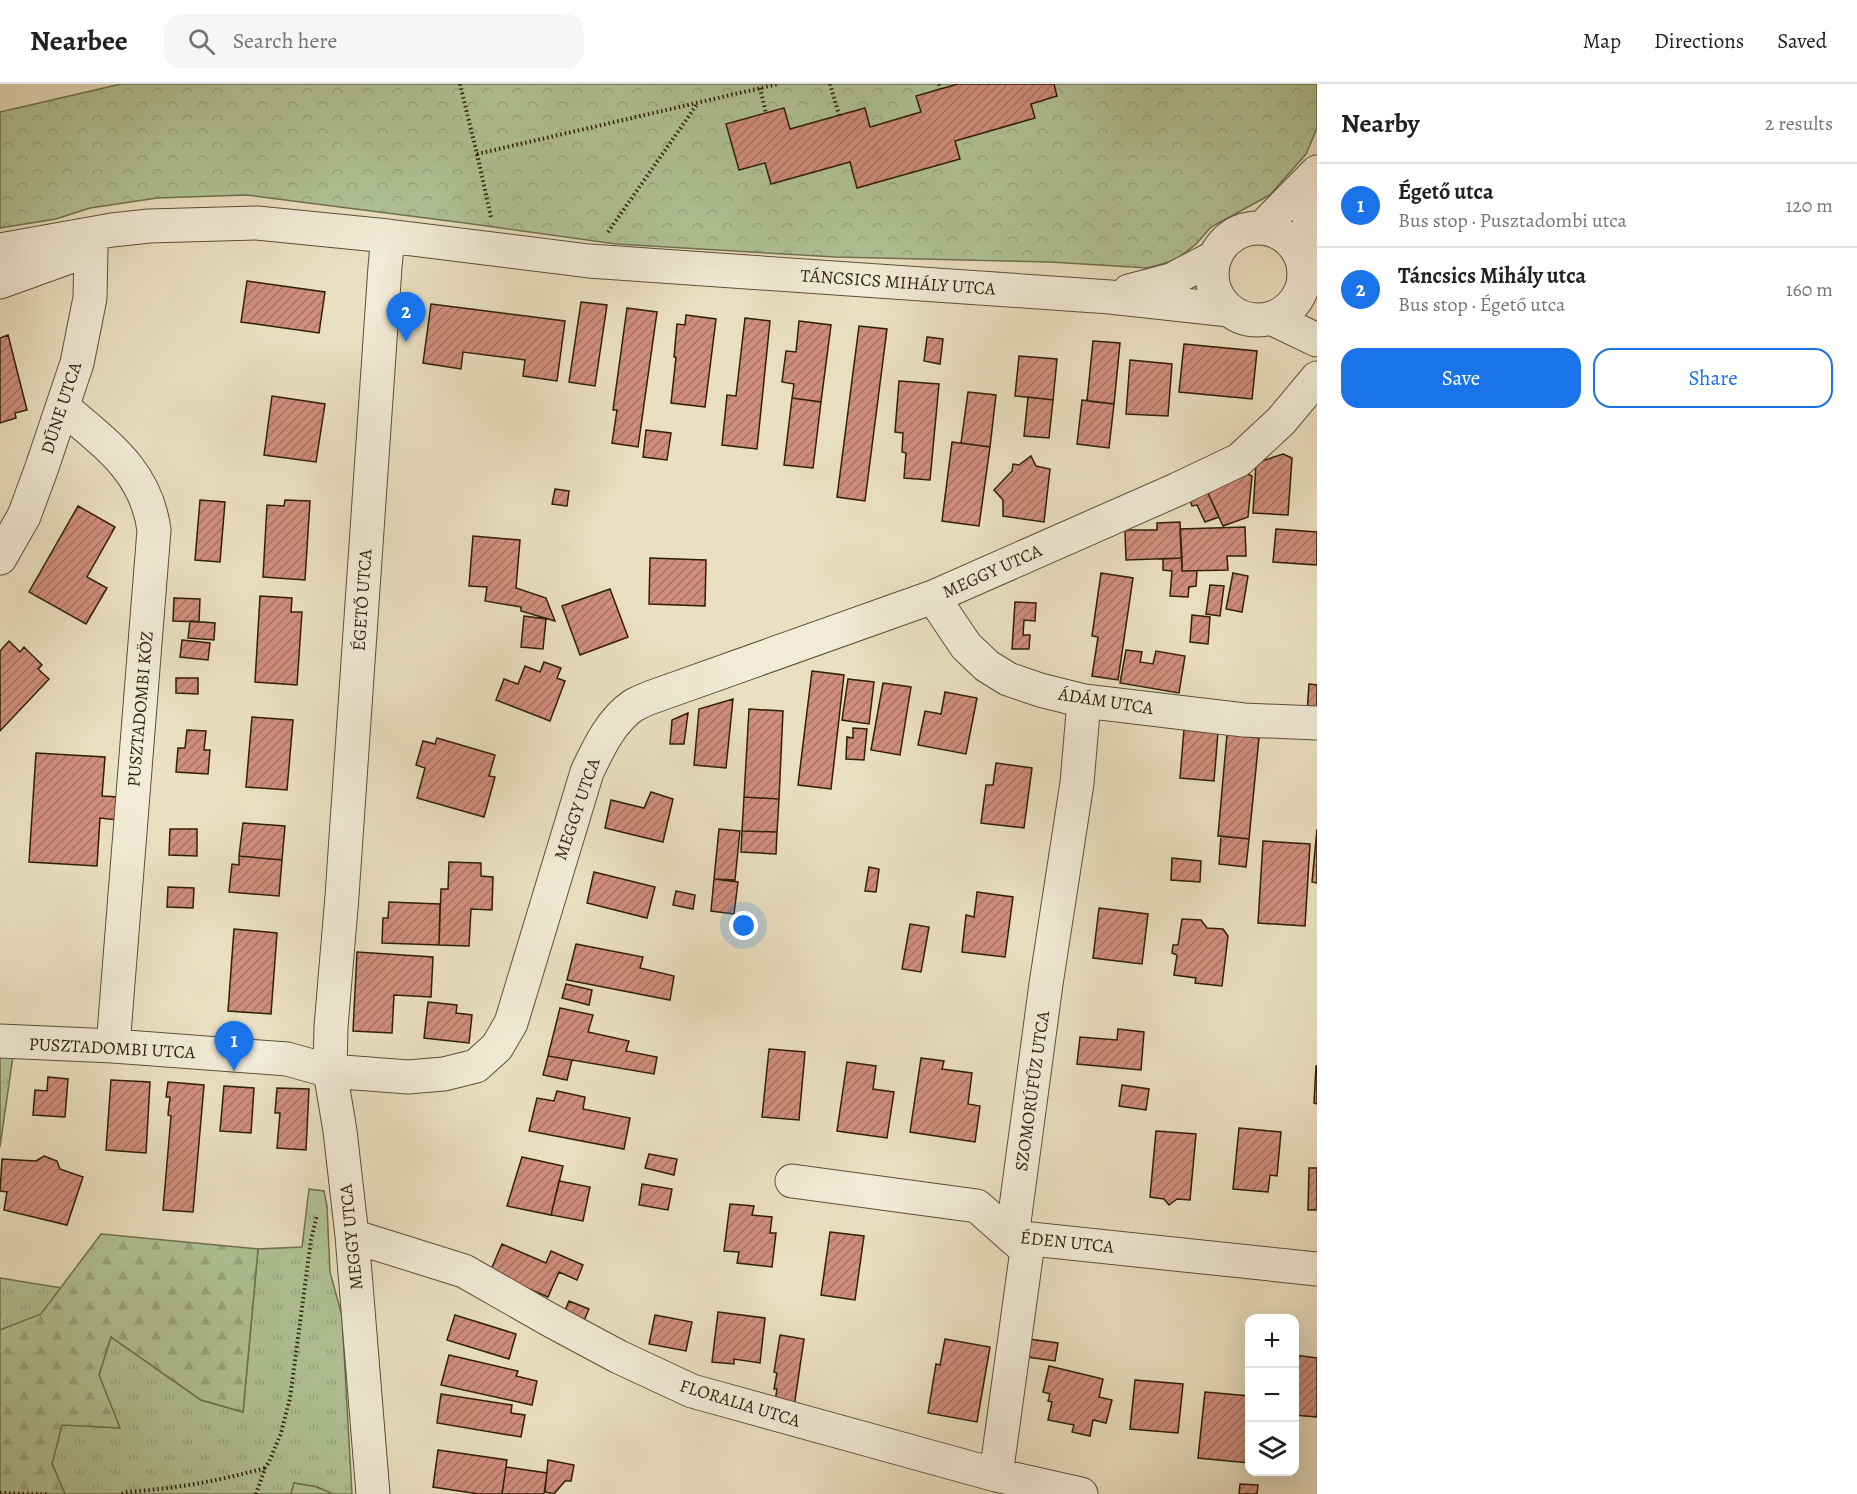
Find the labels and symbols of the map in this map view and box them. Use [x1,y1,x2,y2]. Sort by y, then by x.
street label: TÁNCSICS MIHÁLY UTCA [800,263,997,301]
pin: 2 [386,292,426,342]
street label: DŰNE UTCA [35,358,87,457]
street label: MEGGY UTCA [939,538,1046,604]
street label: ÉGETŐ UTCA [346,548,378,652]
street label: PUSZTADOMBI KÖZ [121,630,159,788]
street label: ÁDÁM UTCA [1056,681,1156,720]
street label: MEGGY UTCA [548,754,606,863]
your location [729,911,758,940]
street label: SZOMORÚFŰZ UTCA [1009,1009,1055,1173]
pin: 1 [214,1022,254,1071]
street label: PUSZTADOMBI UTCA [28,1032,196,1064]
street label: MEGGY UTCA [333,1182,368,1291]
street label: ÉDEN UTCA [1019,1225,1116,1259]
street label: FLORALIA UTCA [677,1373,804,1433]

